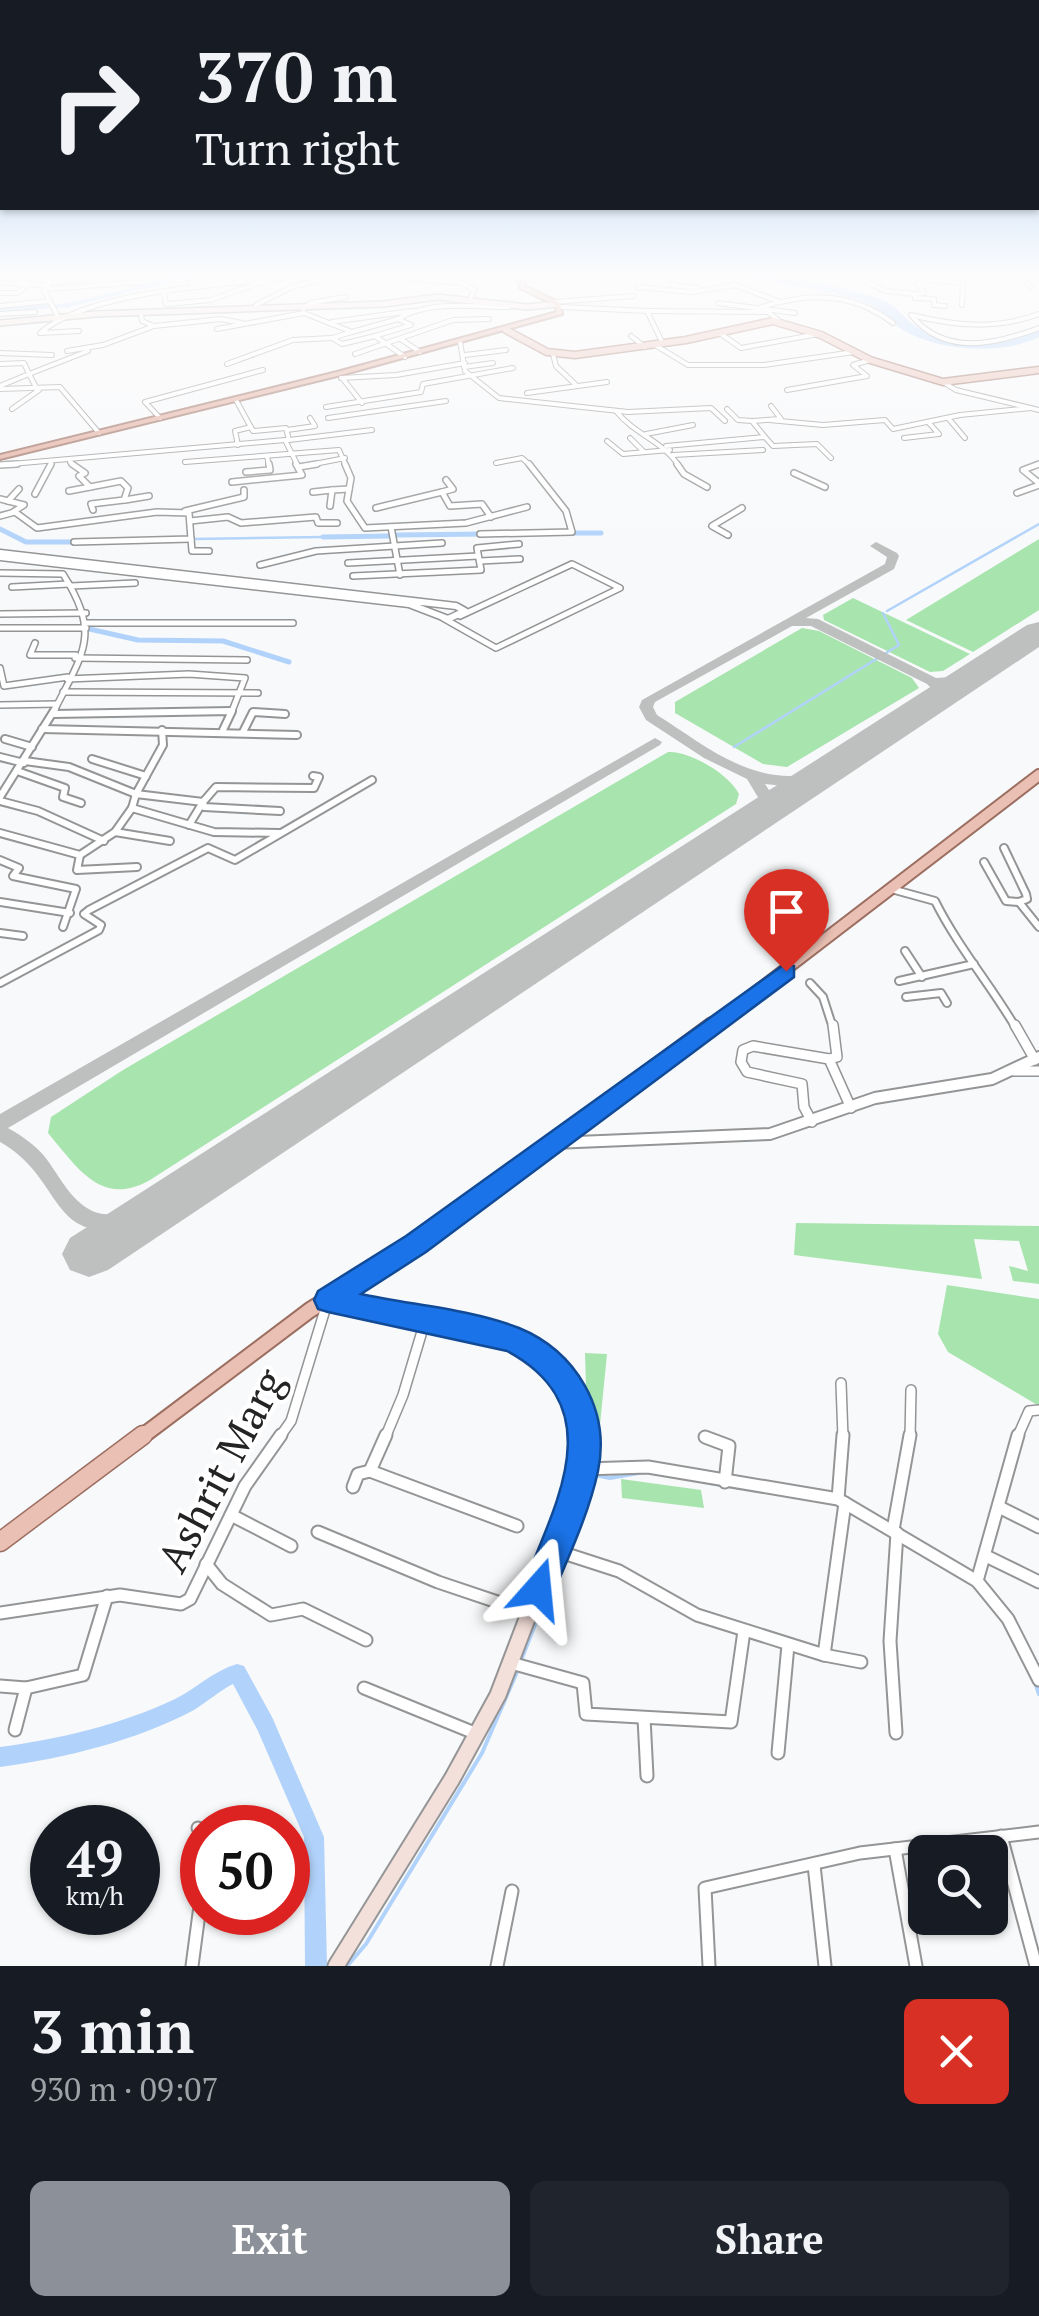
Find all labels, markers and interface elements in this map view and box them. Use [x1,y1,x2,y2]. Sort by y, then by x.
text: 370 m [195,29,397,122]
icon: right [30,40,160,170]
text: Turn right [195,118,400,178]
pin [744,869,829,972]
icon: arrive [759,884,814,939]
street label: Ashrit Marg [143,1358,297,1581]
position arrow [486,1537,590,1641]
speed limit sign: 50 [180,1805,310,1935]
text: 49 [67,1825,123,1891]
map controls [908,1835,1008,1935]
button: search [908,1835,1008,1935]
text: km/h [66,1879,124,1912]
text: 3 min [30,1991,194,2070]
button: close [904,1999,1009,2104]
text: 930 m · 09:07 [30,2068,218,2110]
button: Exit [30,2181,510,2296]
button: Share [530,2181,1009,2296]

